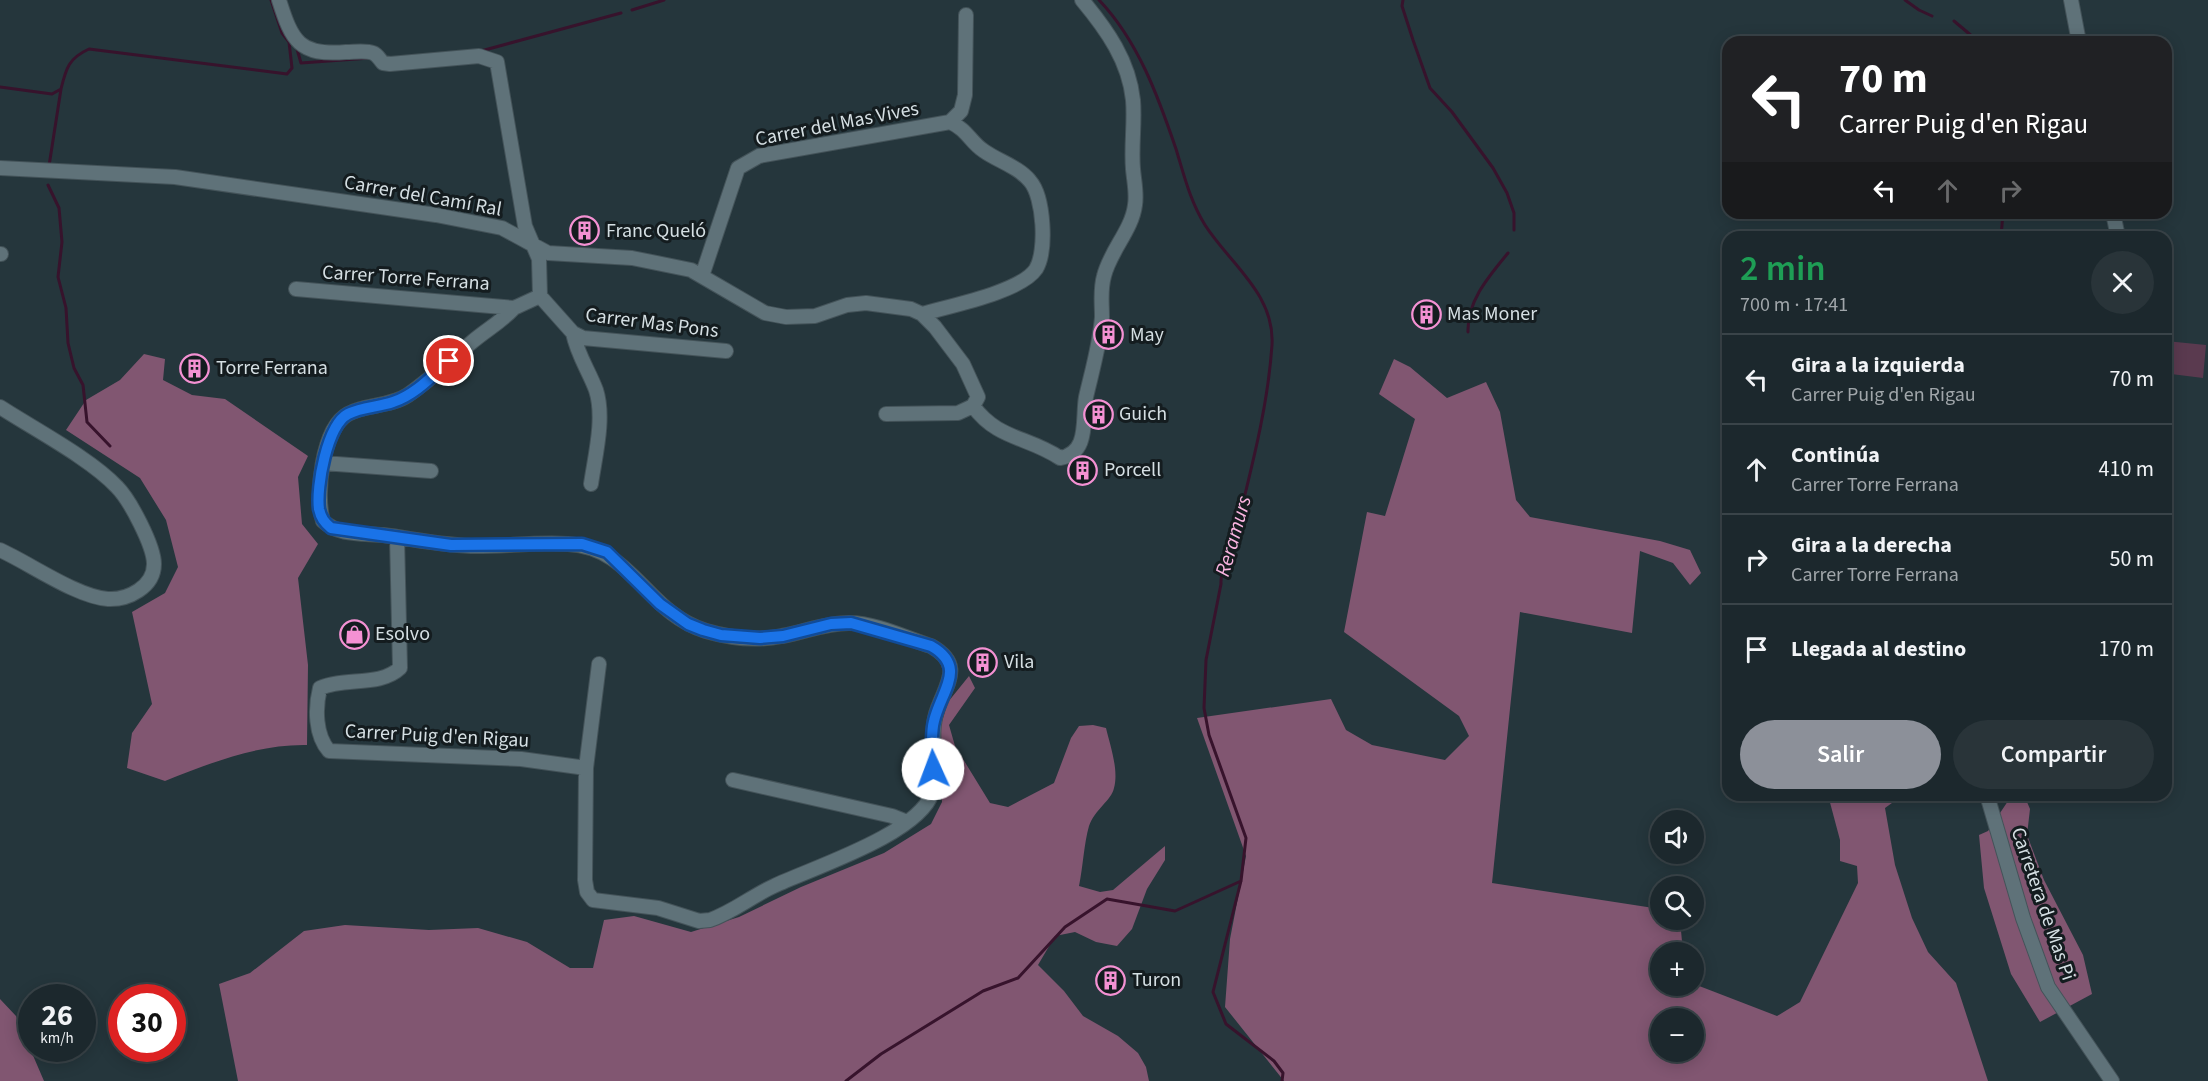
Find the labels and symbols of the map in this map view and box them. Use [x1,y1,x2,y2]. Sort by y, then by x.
street label: Carrer del Mas Vives [753,94,921,154]
street label: Carrer del Camí Ral [342,168,504,224]
building icon: Franc Queló [569,215,601,247]
place label: Franc Queló [606,217,706,245]
street label: Carrer Torre Ferrana [321,258,491,298]
building icon: Mas Moner [1410,298,1442,330]
place label: Mas Moner [1447,300,1537,328]
street label: Carrer Mas Pons [584,301,720,345]
building icon: May [1093,319,1125,351]
place label: May [1130,321,1165,349]
pin [423,335,474,386]
building icon: Torre Ferrana [179,352,211,384]
place label: Torre Ferrana [216,354,328,382]
building icon: Guich [1082,398,1114,430]
place label: Guich [1119,400,1167,428]
building icon: Porcell [1067,454,1099,486]
place label: Porcell [1104,456,1161,484]
water label: Reramurs [1207,492,1259,580]
shop icon: Esolvo [338,618,370,650]
place label: Esolvo [375,620,430,648]
building icon: Vila [967,646,999,678]
place label: Vila [1004,648,1034,676]
street label: Carrer Puig d'en Rigau [344,717,530,755]
position arrow [901,737,965,801]
street label: Carretera de Mas Pi [2004,824,2082,984]
building icon: Turon [1095,964,1127,996]
place label: Turon [1132,966,1181,994]
speed limit sign: 30 [108,984,186,1062]

